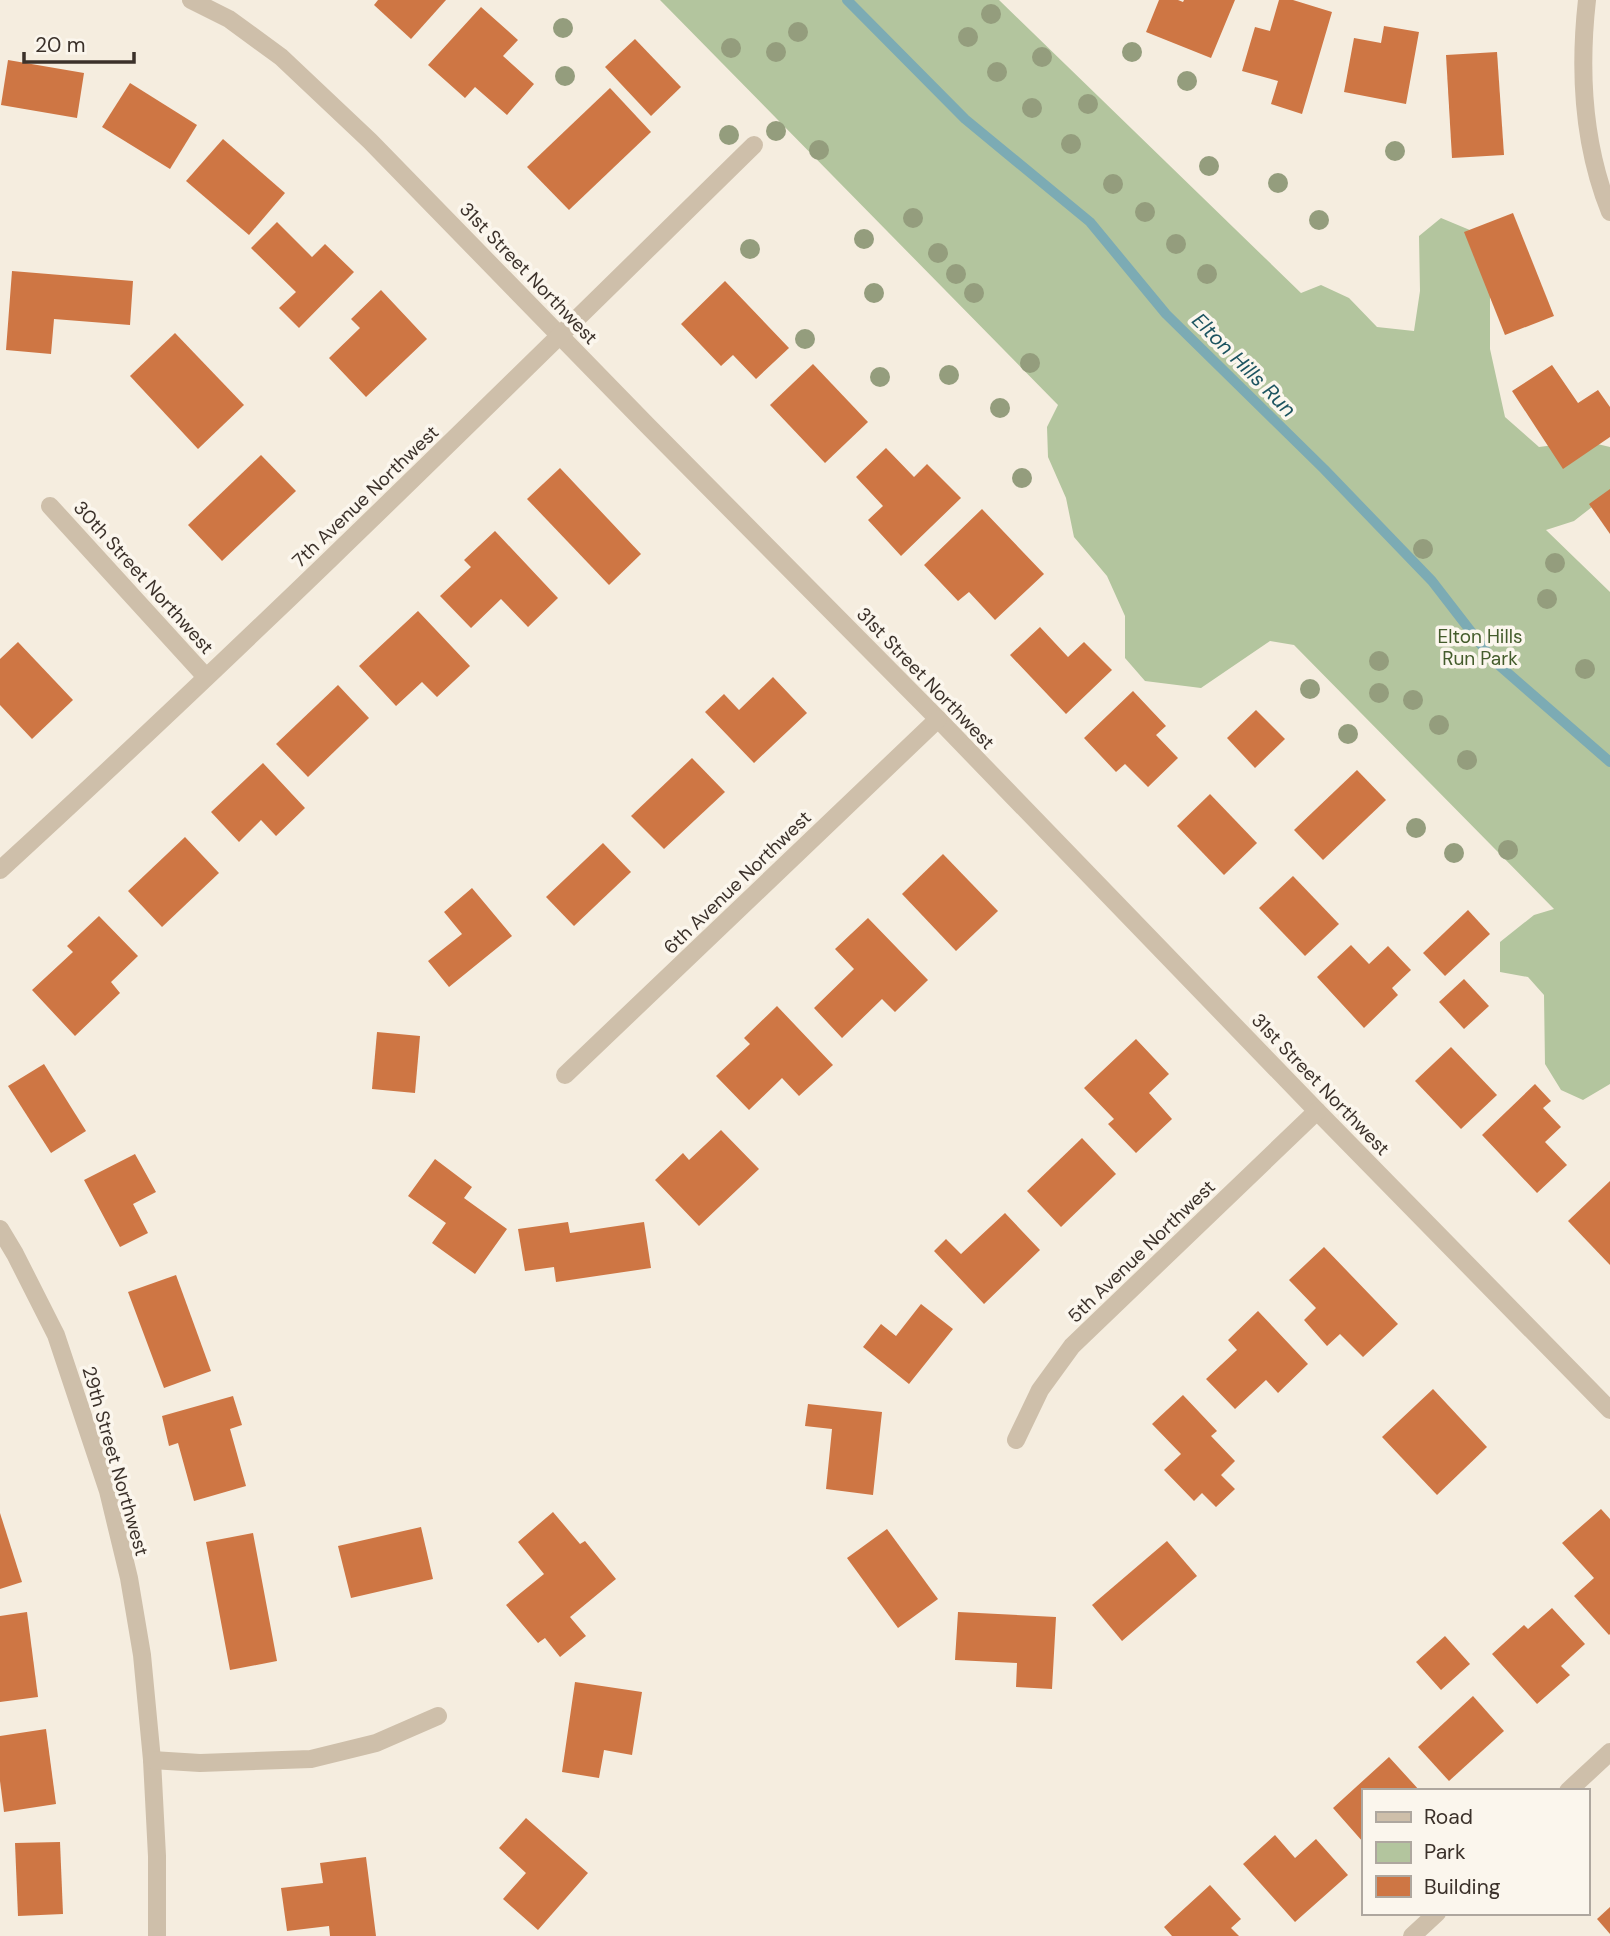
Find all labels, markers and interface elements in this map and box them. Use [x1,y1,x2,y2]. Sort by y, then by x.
scale bar [24,21,135,65]
text: 20 m [35,31,86,59]
street label: 31st Street Northwest [454,197,603,350]
water label: Elton Hills Run [1186,307,1302,423]
street label: 7th Avenue Northwest [287,420,444,573]
street label: 30th Street Northwest [68,495,219,659]
street label: 31st Street Northwest [851,602,1000,755]
park label: Elton Hills Run Park [1438,624,1522,671]
street label: 6th Avenue Northwest [658,805,817,960]
street label: 31st Street Northwest [1246,1008,1395,1161]
street label: 5th Avenue Northwest [1062,1174,1221,1328]
street label: 29th Street Northwest [76,1363,155,1559]
legend [1362,1789,1589,1915]
text: Road [1424,1803,1473,1831]
text: Park [1424,1838,1466,1866]
text: Building [1424,1873,1501,1901]

